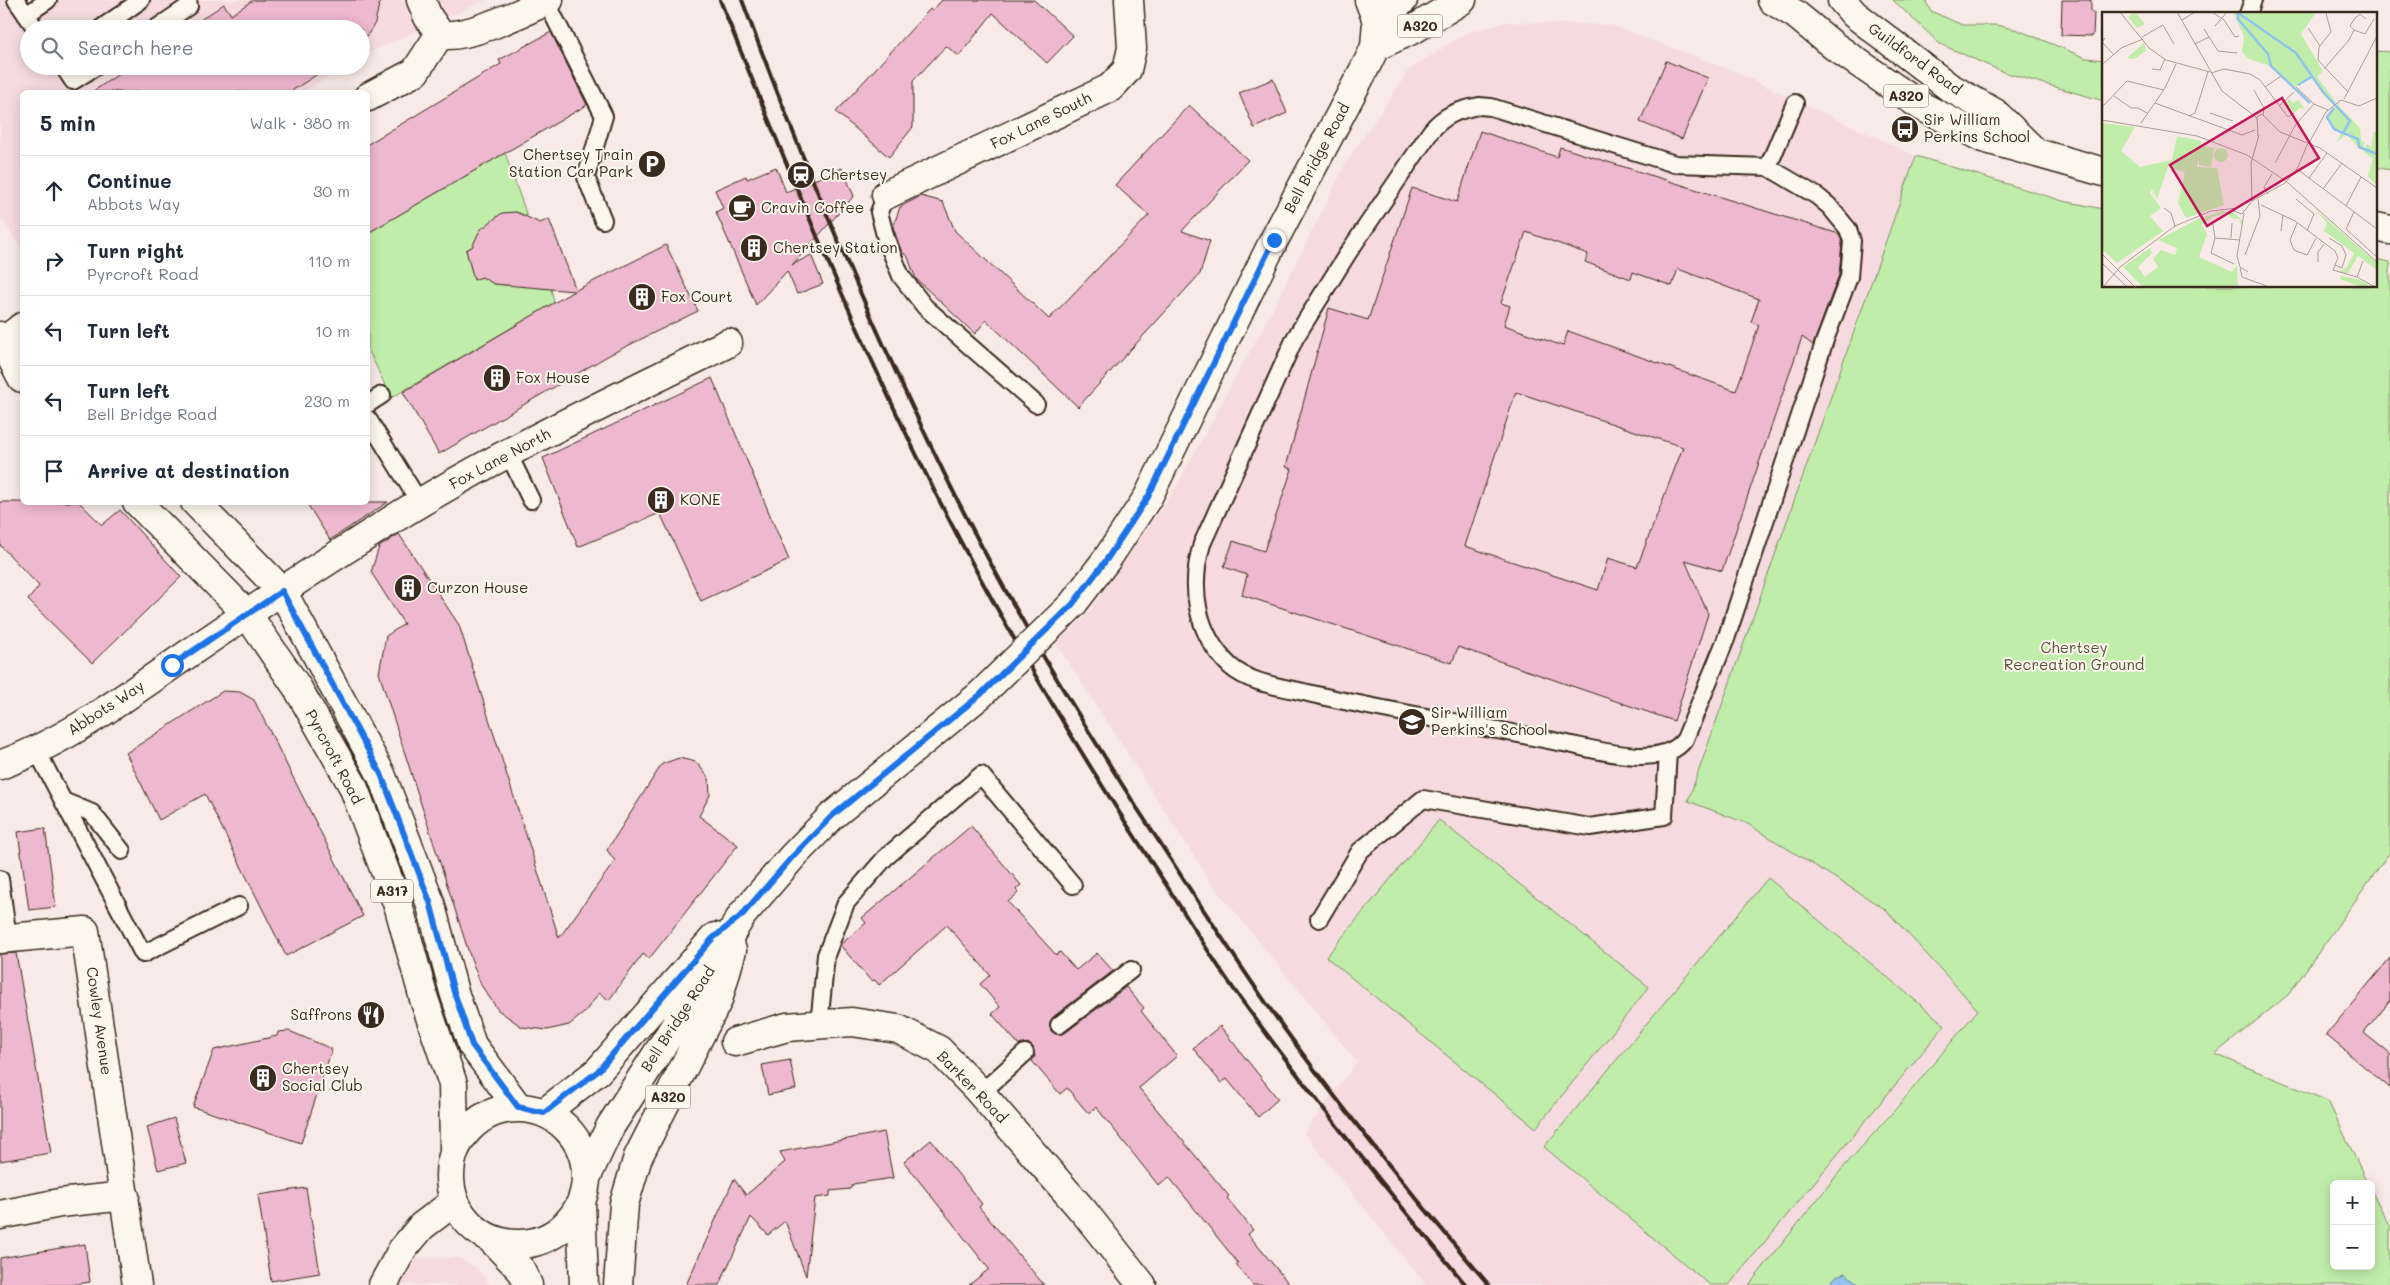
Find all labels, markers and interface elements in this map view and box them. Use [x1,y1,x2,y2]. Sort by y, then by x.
inset map [2102,12,2378,288]
road number: A320 [1398,15,1442,38]
street label: Guildford Road [1865,17,1966,99]
search box [20,20,370,75]
icon: search [38,34,66,62]
text: Search here [78,35,194,60]
road number: A320 [1884,84,1928,108]
street label: Fox Lane South [987,87,1094,153]
street label: Bell Bridge Road [1279,99,1354,216]
text: 5 min [40,109,96,136]
place label: Sir William Perkins School [1924,109,2030,146]
text: Walk · 380 m [249,112,350,133]
bus stop icon: Sir William Perkins School [1890,114,1920,144]
place label: Chertsey Train Station Car Park [509,144,633,181]
parking icon: Chertsey Train Station Car Park [637,149,667,179]
station icon: Chertsey [786,160,816,190]
place label: Chertsey [820,164,887,184]
text: Continue [87,168,172,193]
icon: ahead [40,177,68,205]
text: 30 m [313,180,350,201]
text: Abbots Way [87,193,180,214]
cafe icon: Cravin Coffee [727,193,757,223]
place label: Cravin Coffee [761,197,864,217]
route end [1263,229,1286,252]
building icon: Chertsey Station [739,233,769,263]
place label: Chertsey Station [773,237,898,257]
text: Turn right [87,238,184,263]
icon: right [40,247,68,275]
text: 110 m [308,250,350,271]
text: Pyrcroft Road [87,263,198,284]
building icon: Fox Court [627,282,657,312]
place label: Fox Court [661,286,733,306]
icon: left [40,317,68,345]
text: Turn left [87,318,170,343]
text: 10 m [315,320,350,341]
building icon: Fox House [482,363,512,393]
place label: Fox House [516,367,590,387]
text: Turn left [87,378,170,403]
icon: left [40,387,68,415]
text: 230 m [304,390,350,411]
text: Bell Bridge Road [87,403,217,424]
street label: Fox Lane North [445,423,554,493]
icon: arrive [40,457,68,485]
text: Arrive at destination [87,458,290,483]
building icon: KONE [646,485,676,515]
place label: KONE [680,489,721,509]
building icon: Curzon House [393,573,423,603]
place label: Curzon House [427,577,528,597]
park label: Chertsey Recreation Ground [2004,637,2144,674]
route start [161,654,184,677]
street label: Abbots Way [63,675,148,739]
place label: Sir William Perkins's School [1431,702,1548,739]
street label: Pyrcroft Road [302,706,368,807]
school or university icon: Sir William Perkins's School [1397,707,1427,737]
road number: A317 [371,879,413,902]
street label: Bell Bridge Road [636,962,719,1075]
street label: Cowley Avenue [83,966,117,1076]
restaurant icon: Saffrons [356,1000,386,1030]
place label: Saffrons [291,1004,352,1024]
street label: Barker Road [933,1046,1012,1127]
place label: Chertsey Social Club [282,1058,363,1095]
building icon: Chertsey Social Club [248,1063,278,1093]
road number: A320 [646,1086,690,1108]
map controls [2330,1180,2375,1270]
button: + [2330,1180,2375,1225]
button: − [2330,1225,2375,1270]

